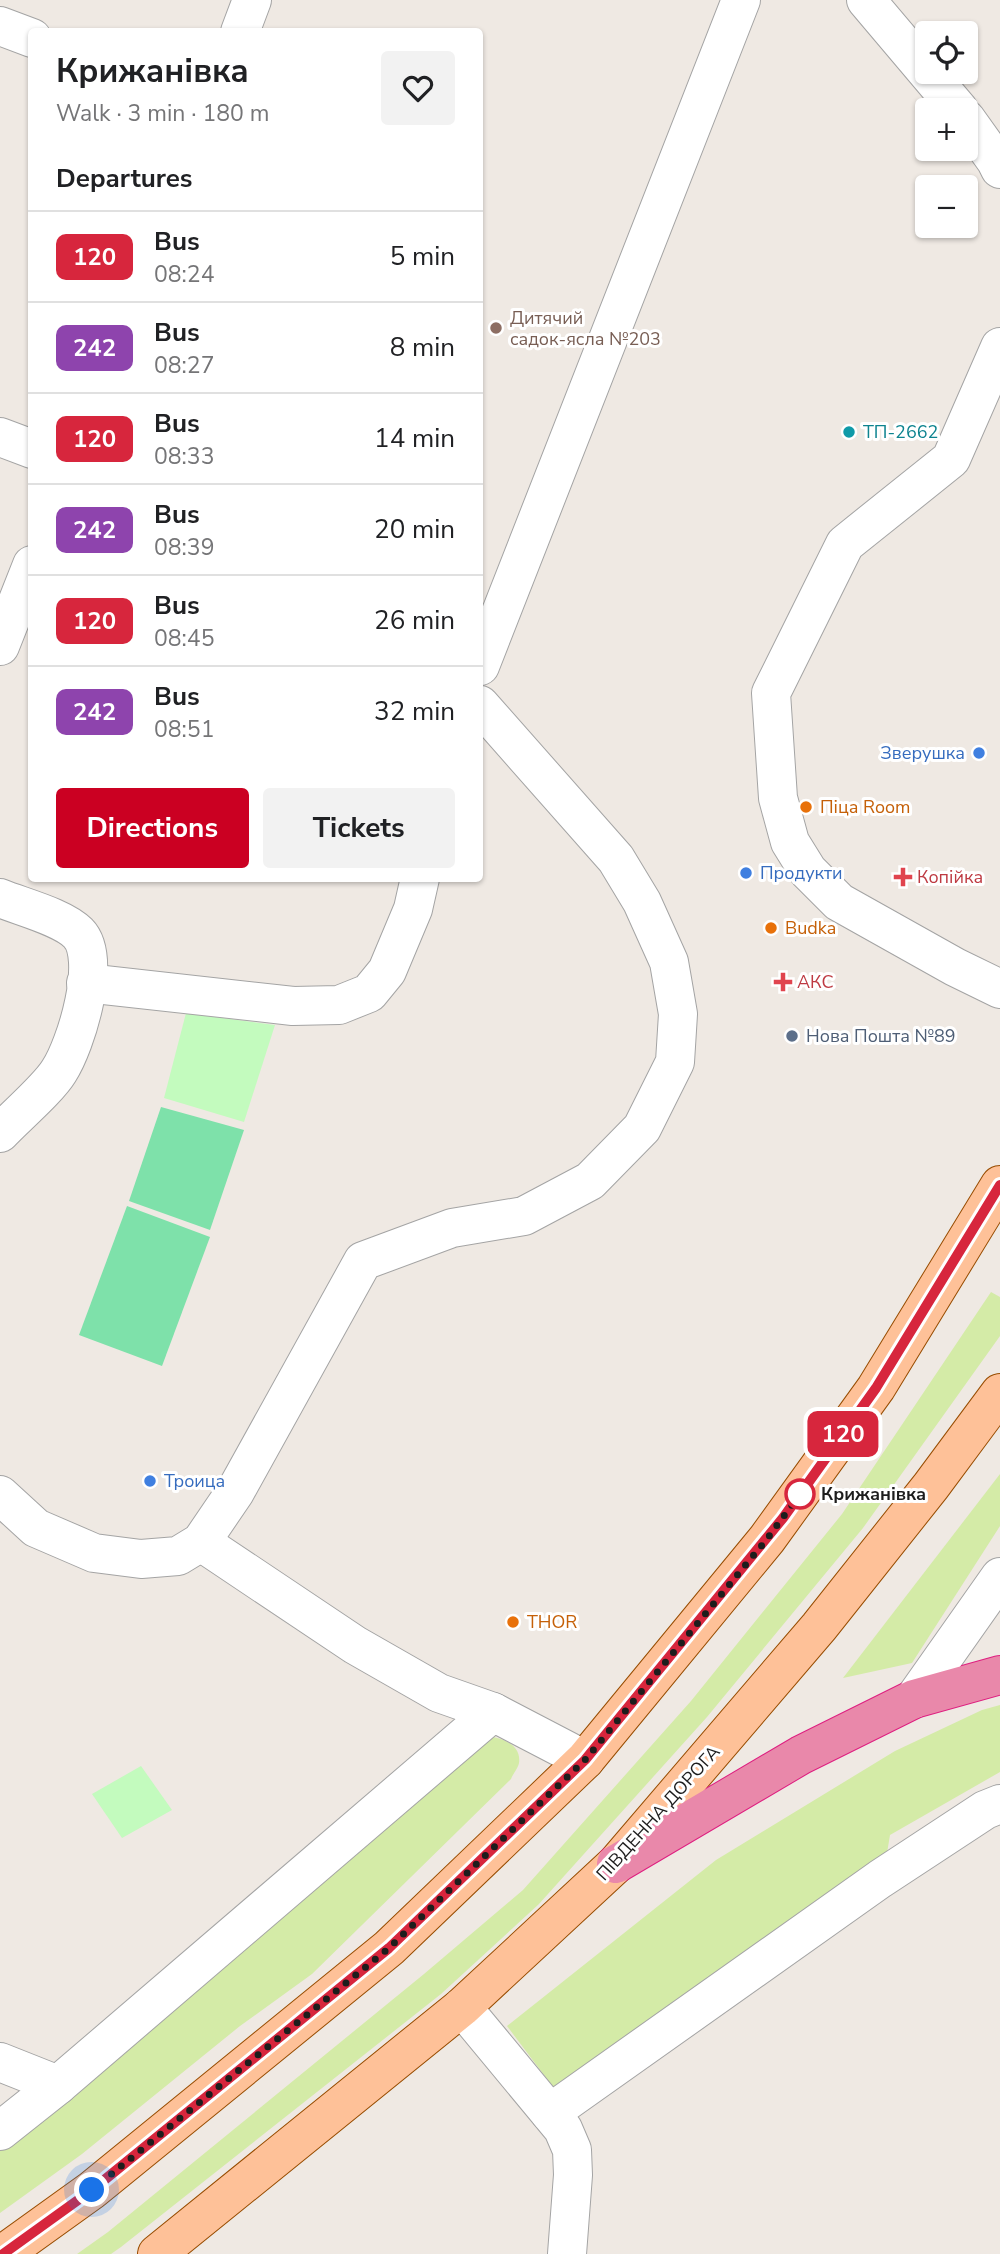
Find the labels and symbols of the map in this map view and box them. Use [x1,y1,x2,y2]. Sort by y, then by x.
place label: Дитячий садок-ясла №203 [510,306,661,351]
marker: Дитячий садок-ясла №203 [488,320,504,336]
place label: ТП-2662 [863,420,938,444]
marker: ТП-2662 [841,424,857,440]
place label: Зверушка [880,741,965,765]
marker: Зверушка [971,745,987,761]
place label: Піца Room [820,795,910,819]
marker: Піца Room [798,799,814,815]
place label: Продукти [760,861,843,885]
marker: Продукти [738,865,754,881]
place label: Копійка [917,865,983,889]
marker: Копійка [895,869,911,885]
place label: Budka [785,916,836,940]
marker: Budka [763,920,779,936]
place label: АКС [797,970,834,994]
marker: АКС [775,974,791,990]
place label: Нова Пошта №89 [806,1024,956,1048]
marker: Нова Пошта №89 [784,1028,800,1044]
line badge: 120 [803,1411,883,1457]
place label: Троица [164,1469,225,1493]
marker: Троица [142,1473,158,1489]
marker: Крижанівка [785,1479,815,1509]
place label: Крижанівка [821,1482,926,1506]
place label: THOR [527,1610,577,1634]
marker: THOR [505,1614,521,1630]
street label: ПІВДЕННА ДОРОГА [591,1740,725,1886]
your location [74,2172,109,2207]

